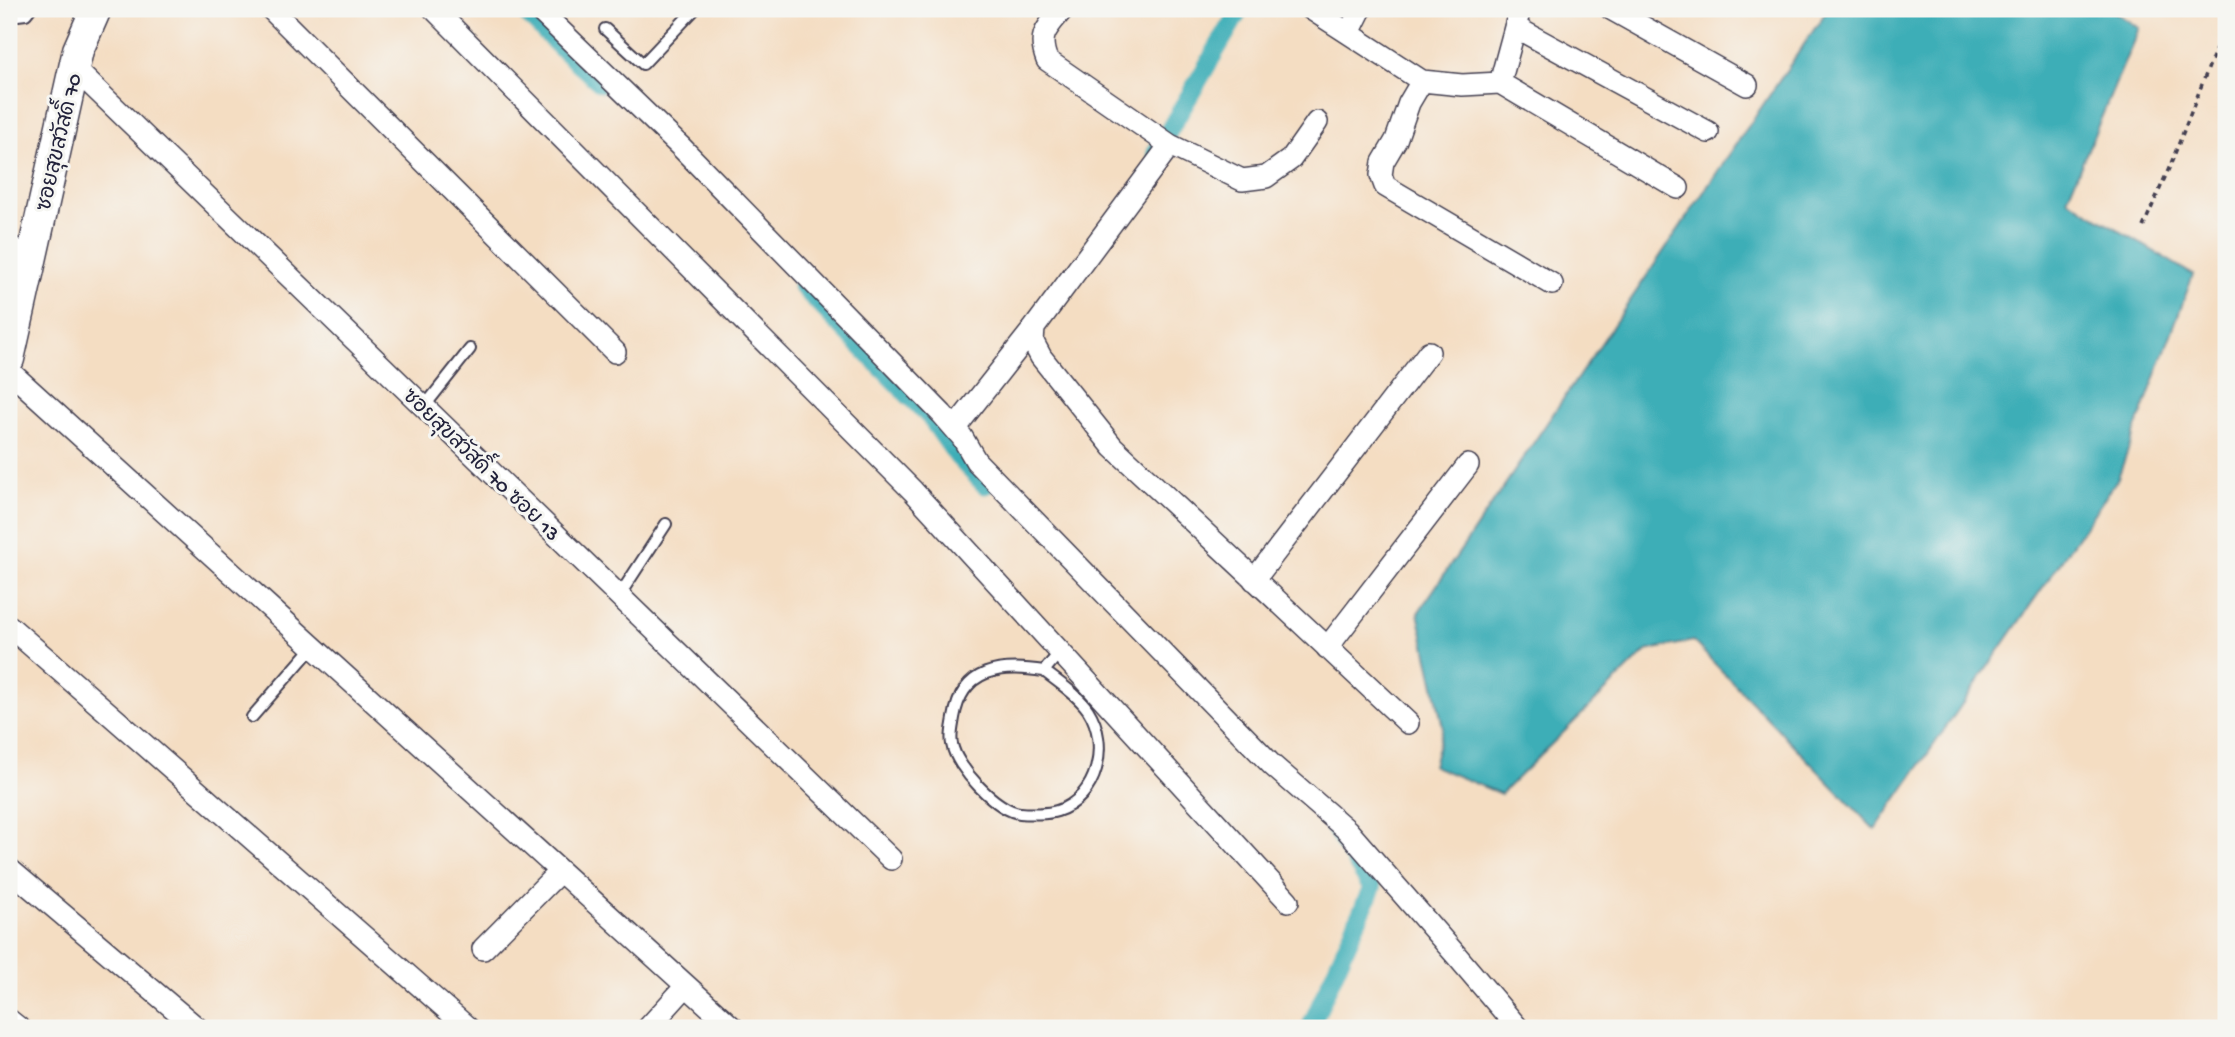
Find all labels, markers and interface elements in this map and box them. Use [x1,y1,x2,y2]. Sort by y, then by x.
street label: ซอยสุขสวัสดิ์ 70 [25,69,89,214]
street label: ซอยสุขสวัสดิ์ 70 ซอย 13 [396,378,570,548]

